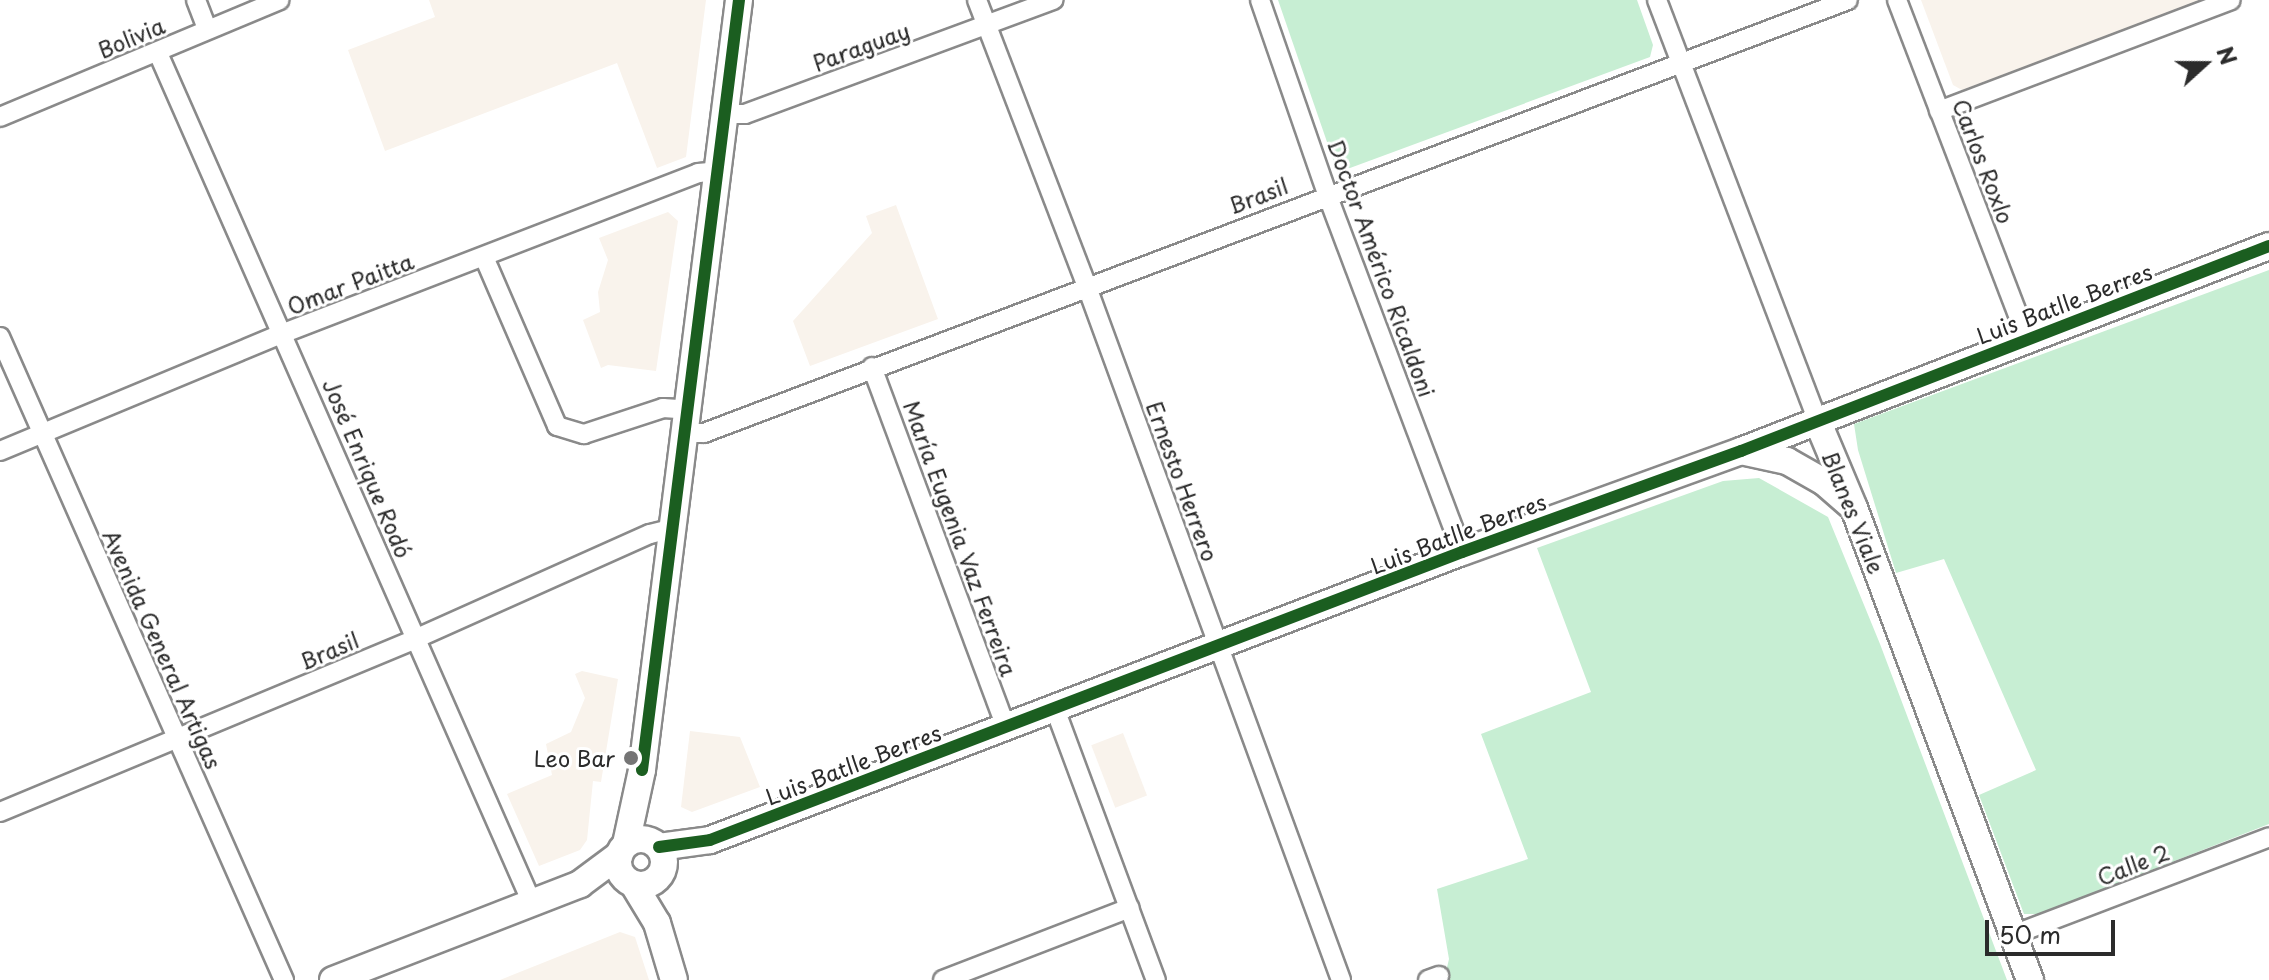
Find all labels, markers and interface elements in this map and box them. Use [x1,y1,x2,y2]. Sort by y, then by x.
street label: Bolivia [94,11,168,63]
street label: Paraguay [809,16,913,76]
north arrow [2165,24,2245,104]
text: N [2209,41,2246,69]
street label: Carlos Roxlo [1948,95,2020,227]
street label: Doctor Américo Ricaldoni [1323,135,1441,401]
street label: Brasil [1224,172,1292,218]
street label: Omar Paitta [284,247,416,319]
street label: Luis Batlle Berres [1972,257,2156,349]
street label: José Enrique Rodó [318,374,418,562]
street label: María Eugenia Vaz Ferreira [899,397,1023,679]
street label: Ernesto Herrero [1141,397,1225,565]
street label: Blanes Viale [1817,446,1891,578]
street label: Luis Batlle Berres [1366,487,1550,579]
street label: Avenida General Artigas [98,525,228,773]
street label: Brasil [295,626,363,674]
street label: Luis Batlle Berres [761,718,945,810]
place label: Leo Bar [534,745,615,771]
marker: Leo Bar [622,749,640,767]
street label: Calle 2 [2093,838,2173,890]
scale bar [1989,904,2119,954]
text: 50 m [1999,916,2061,952]

